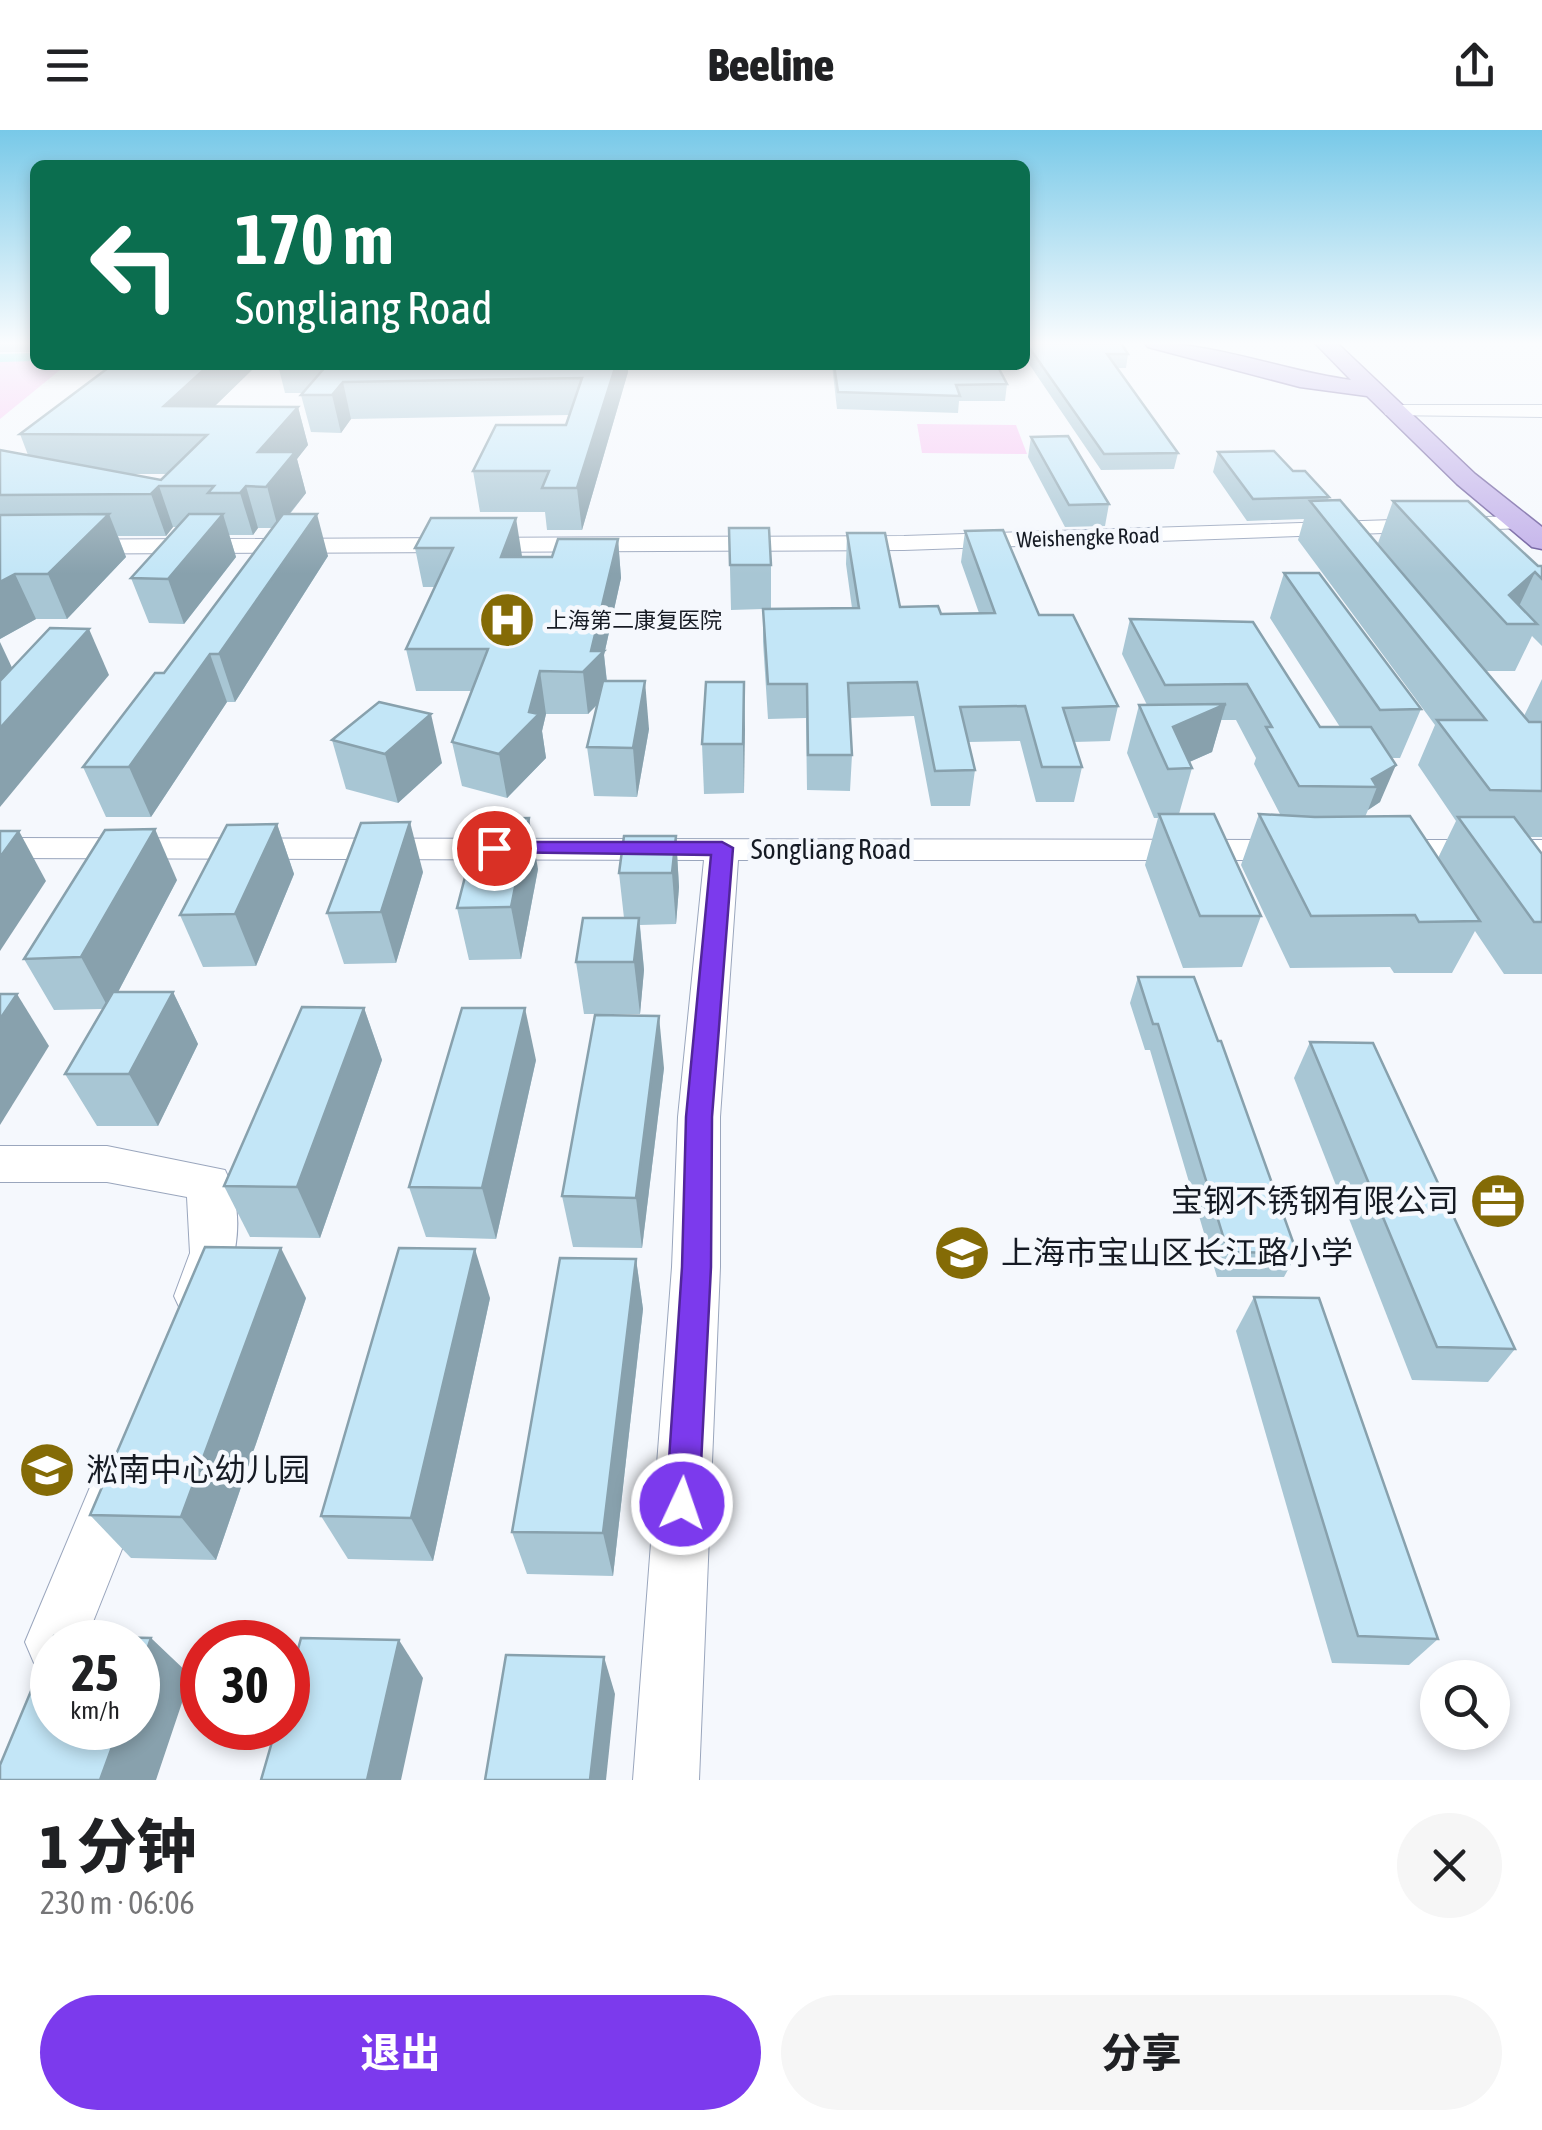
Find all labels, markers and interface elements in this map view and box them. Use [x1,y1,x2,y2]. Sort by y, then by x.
icon: menu [40,38,95,93]
icon: share [1447,38,1502,93]
text: Beeline [708,39,834,91]
text: 170 m [235,199,394,279]
icon: left [70,200,200,330]
text: Songliang Road [235,282,493,334]
street label: Weishengke Road [1016,522,1160,552]
hospital icon: 上海第二康复医院 [477,590,537,650]
place label: 上海第二康复医院 [546,607,722,633]
pin [452,806,537,891]
icon: arrive [467,821,522,876]
street label: Songliang Road [751,833,911,865]
office icon: 宝钢不锈钢有限公司 [1468,1171,1528,1231]
place label: 宝钢不锈钢有限公司 [1171,1182,1459,1219]
school or university icon: 上海市宝山区长江路小学 [932,1223,992,1283]
place label: 上海市宝山区长江路小学 [1001,1234,1353,1271]
school or university icon: 淞南中心幼儿园 [17,1440,77,1500]
place label: 淞南中心幼儿园 [86,1451,310,1488]
position arrow [630,1452,734,1556]
speed limit sign: 30 [180,1620,310,1750]
text: 25 [71,1644,118,1702]
map controls [1420,1660,1510,1750]
button: search [1420,1660,1510,1750]
text: km/h [70,1696,120,1724]
text: 1 分钟 [40,1812,196,1881]
button: close [1397,1813,1502,1918]
text: 230 m · 06:06 [40,1884,195,1921]
button: 退出 [40,1995,761,2110]
button: 分享 [781,1995,1502,2110]

